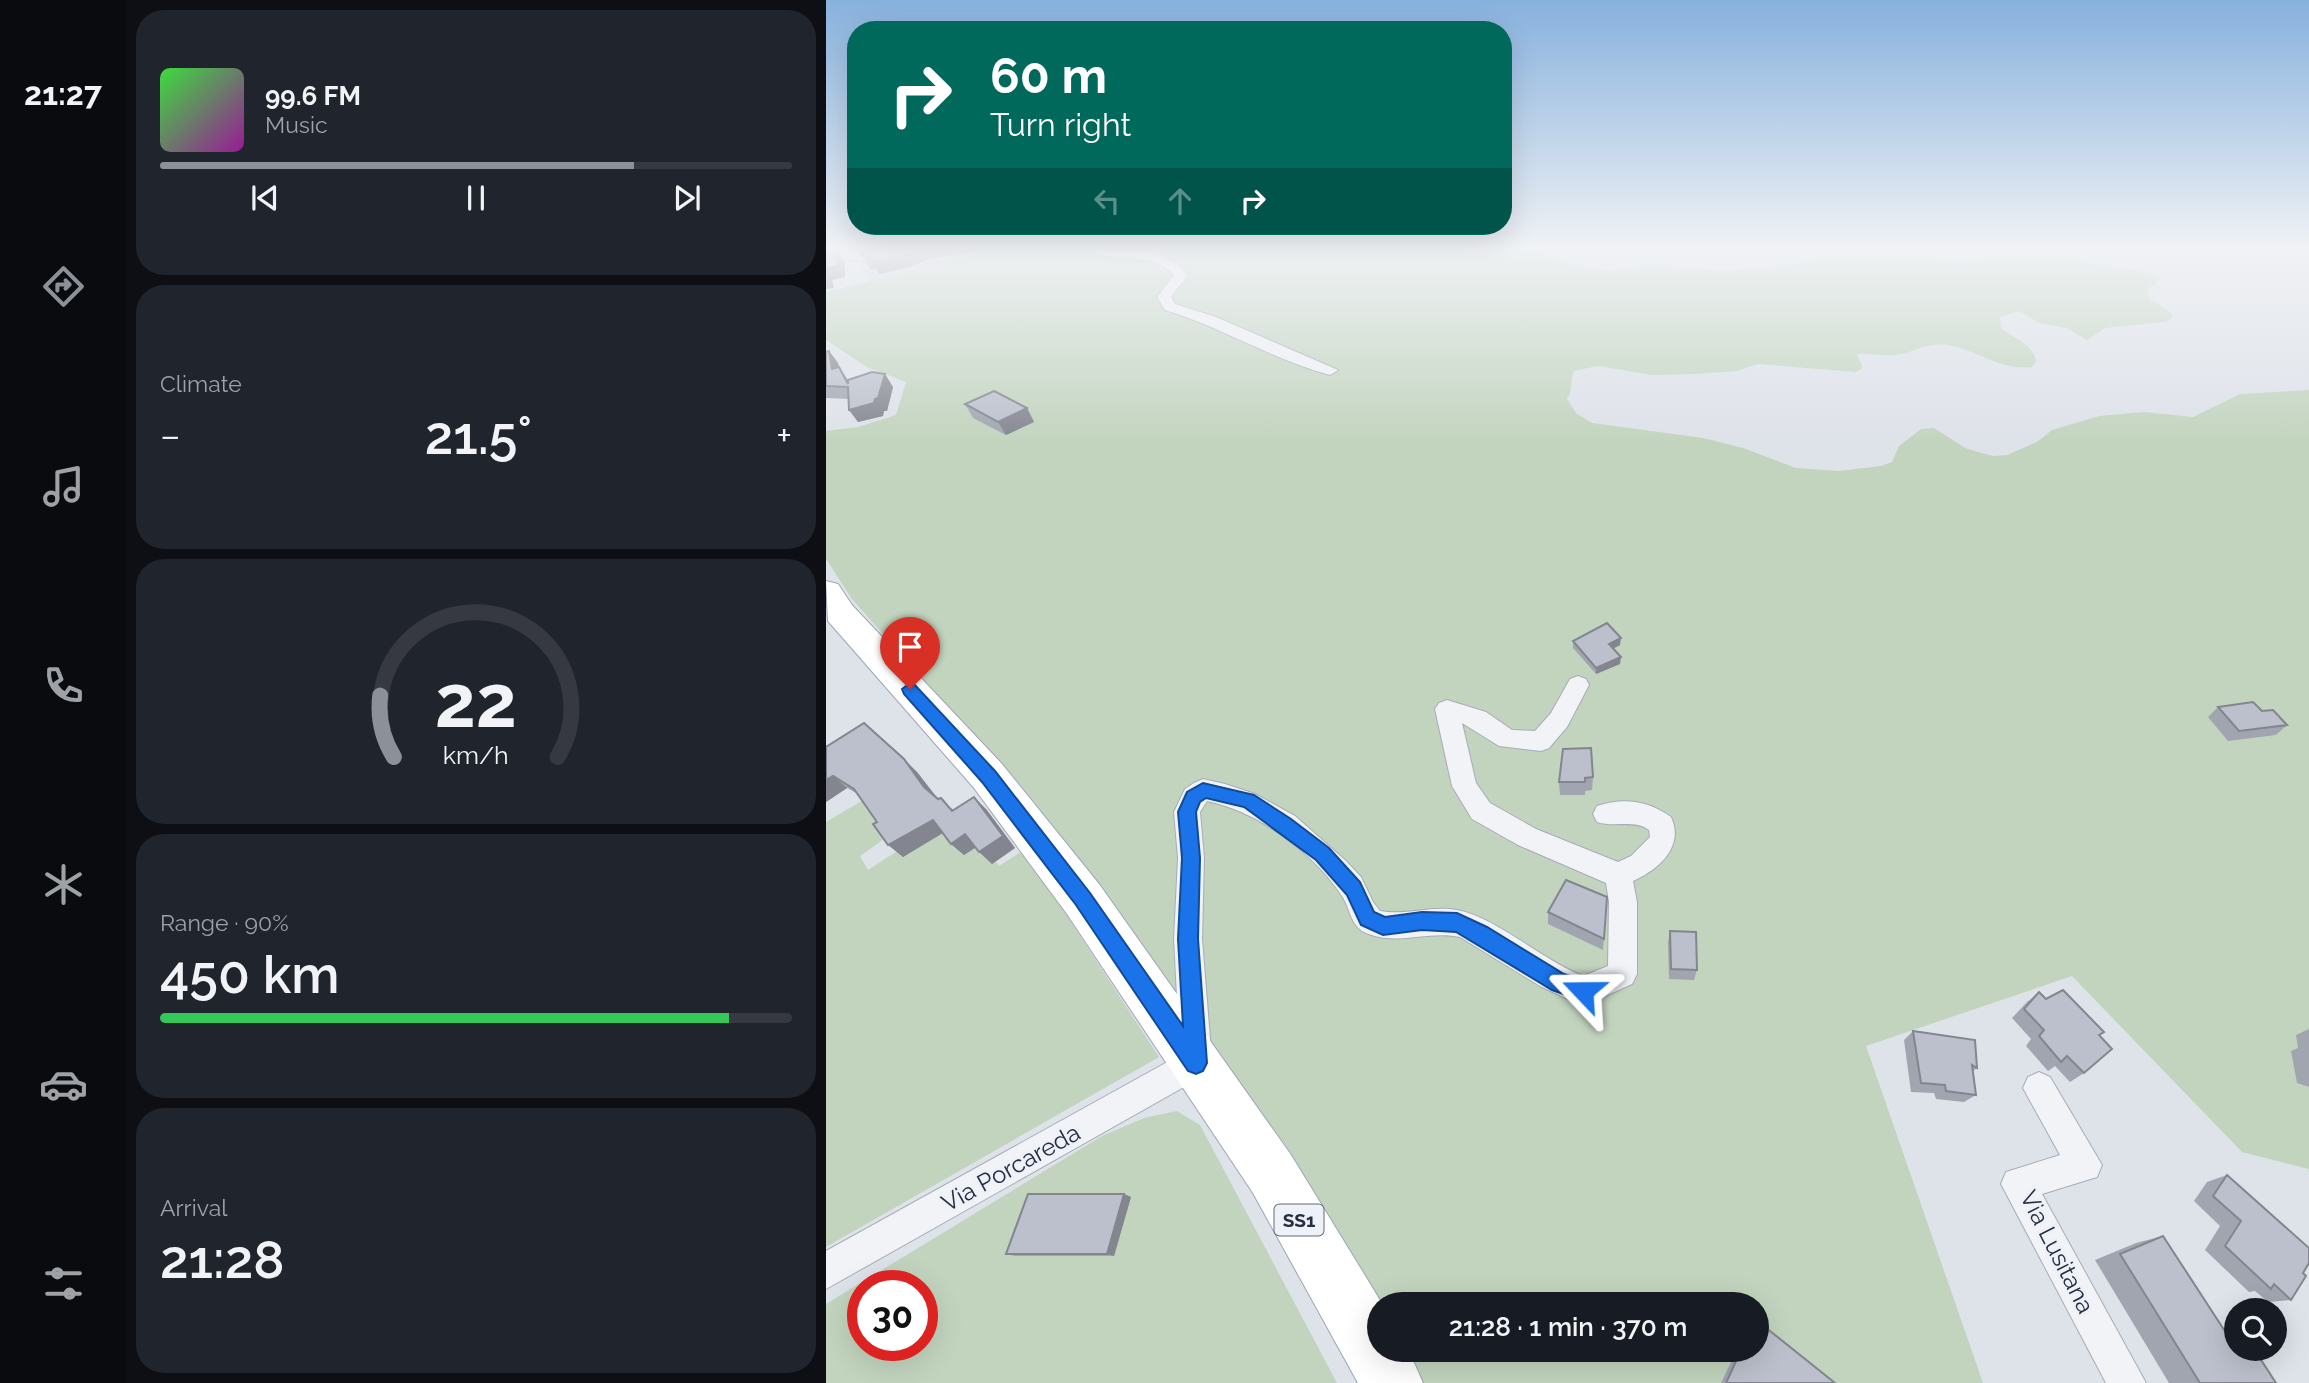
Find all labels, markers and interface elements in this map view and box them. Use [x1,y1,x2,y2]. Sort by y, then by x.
text: 60 m [990,47,1107,104]
icon: right [875,49,966,140]
text: 21:27 [24,75,102,112]
text: 99.6 FM [265,81,361,111]
text: Turn right [990,106,1131,143]
text: Music [265,111,328,138]
icon: previous [246,179,284,217]
icon: pause [457,179,495,217]
icon: next [668,179,706,217]
icon: left [1088,182,1126,220]
icon: ahead [1161,182,1199,220]
icon: right [1234,182,1272,220]
icon: directions [39,262,88,311]
text: Climate [160,370,242,397]
text: 21.5° [425,405,532,466]
text: − [160,413,180,458]
text: + [776,413,792,458]
icon: music [39,462,88,511]
pin [880,617,940,689]
icon: arrive [891,628,929,666]
text: 22 [435,660,517,745]
icon: phone [39,661,88,710]
text: km/h [443,740,509,770]
icon: climate [39,860,88,909]
text: Range · 90% [160,909,289,936]
text: 450 km [160,944,339,1005]
position arrow [1546,954,1620,1028]
icon: car [39,1060,88,1109]
street label: Via Porcareda [936,1118,1085,1218]
street label: Via Lusitana [2014,1186,2101,1318]
text: Arrival [160,1194,227,1221]
road number: SS1 [1274,1204,1324,1236]
text: 21:28 [160,1229,284,1290]
icon: filters [39,1259,88,1308]
speed limit sign: 30 [847,1270,938,1361]
map controls [2224,1298,2287,1361]
button: search [2224,1298,2287,1361]
text: 21:28 · 1 min · 370 m [1449,1312,1687,1342]

